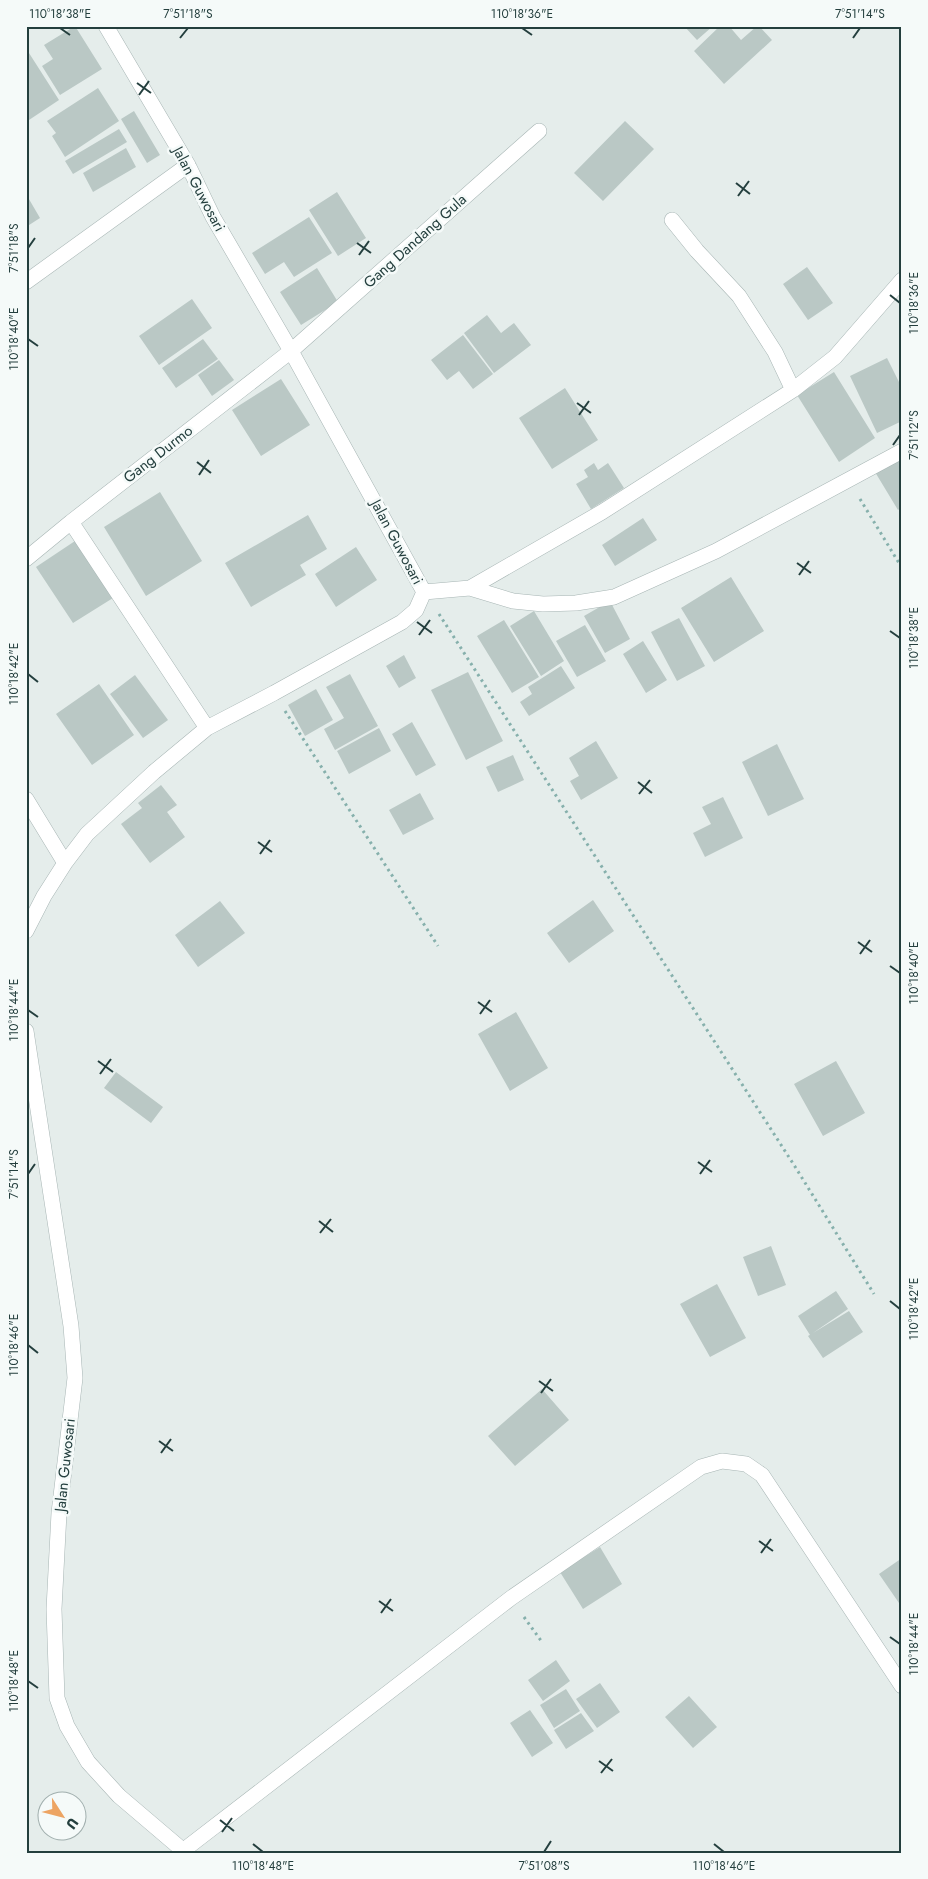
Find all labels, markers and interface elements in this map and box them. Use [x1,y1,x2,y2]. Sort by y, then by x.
text: 110°18'38"E [29,5,91,23]
text: 7°51'18"S [163,5,213,23]
text: 110°18'36"E [491,5,553,23]
text: 7°51'14"S [835,5,885,23]
street label: Jalan Guwosari [166,141,231,236]
street label: Gang Dandang Gula [359,189,471,293]
text: 7°51'18"S [5,223,23,273]
text: 110°18'36"E [905,272,923,334]
text: 110°18'40"E [5,307,23,371]
text: 7°51'12"S [905,410,923,460]
street label: Gang Durmo [119,420,197,488]
street label: Jalan Guwosari [364,494,429,589]
text: 110°18'38"E [905,607,923,669]
text: 110°18'42"E [5,643,23,705]
text: 110°18'40"E [905,941,923,1005]
text: 110°18'44"E [5,979,23,1041]
text: 7°51'14"S [5,1149,23,1199]
text: 110°18'42"E [905,1278,923,1340]
text: 110°18'46"E [5,1314,23,1376]
street label: Jalan Guwosari [49,1417,81,1515]
text: 110°18'44"E [905,1613,923,1675]
text: 110°18'48"E [5,1650,23,1712]
north arrow [38,1792,88,1842]
text: U [62,1814,83,1833]
text: 110°18'48"E [232,1857,294,1875]
text: 7°51'08"S [518,1857,570,1875]
text: 110°18'46"E [693,1857,755,1875]

